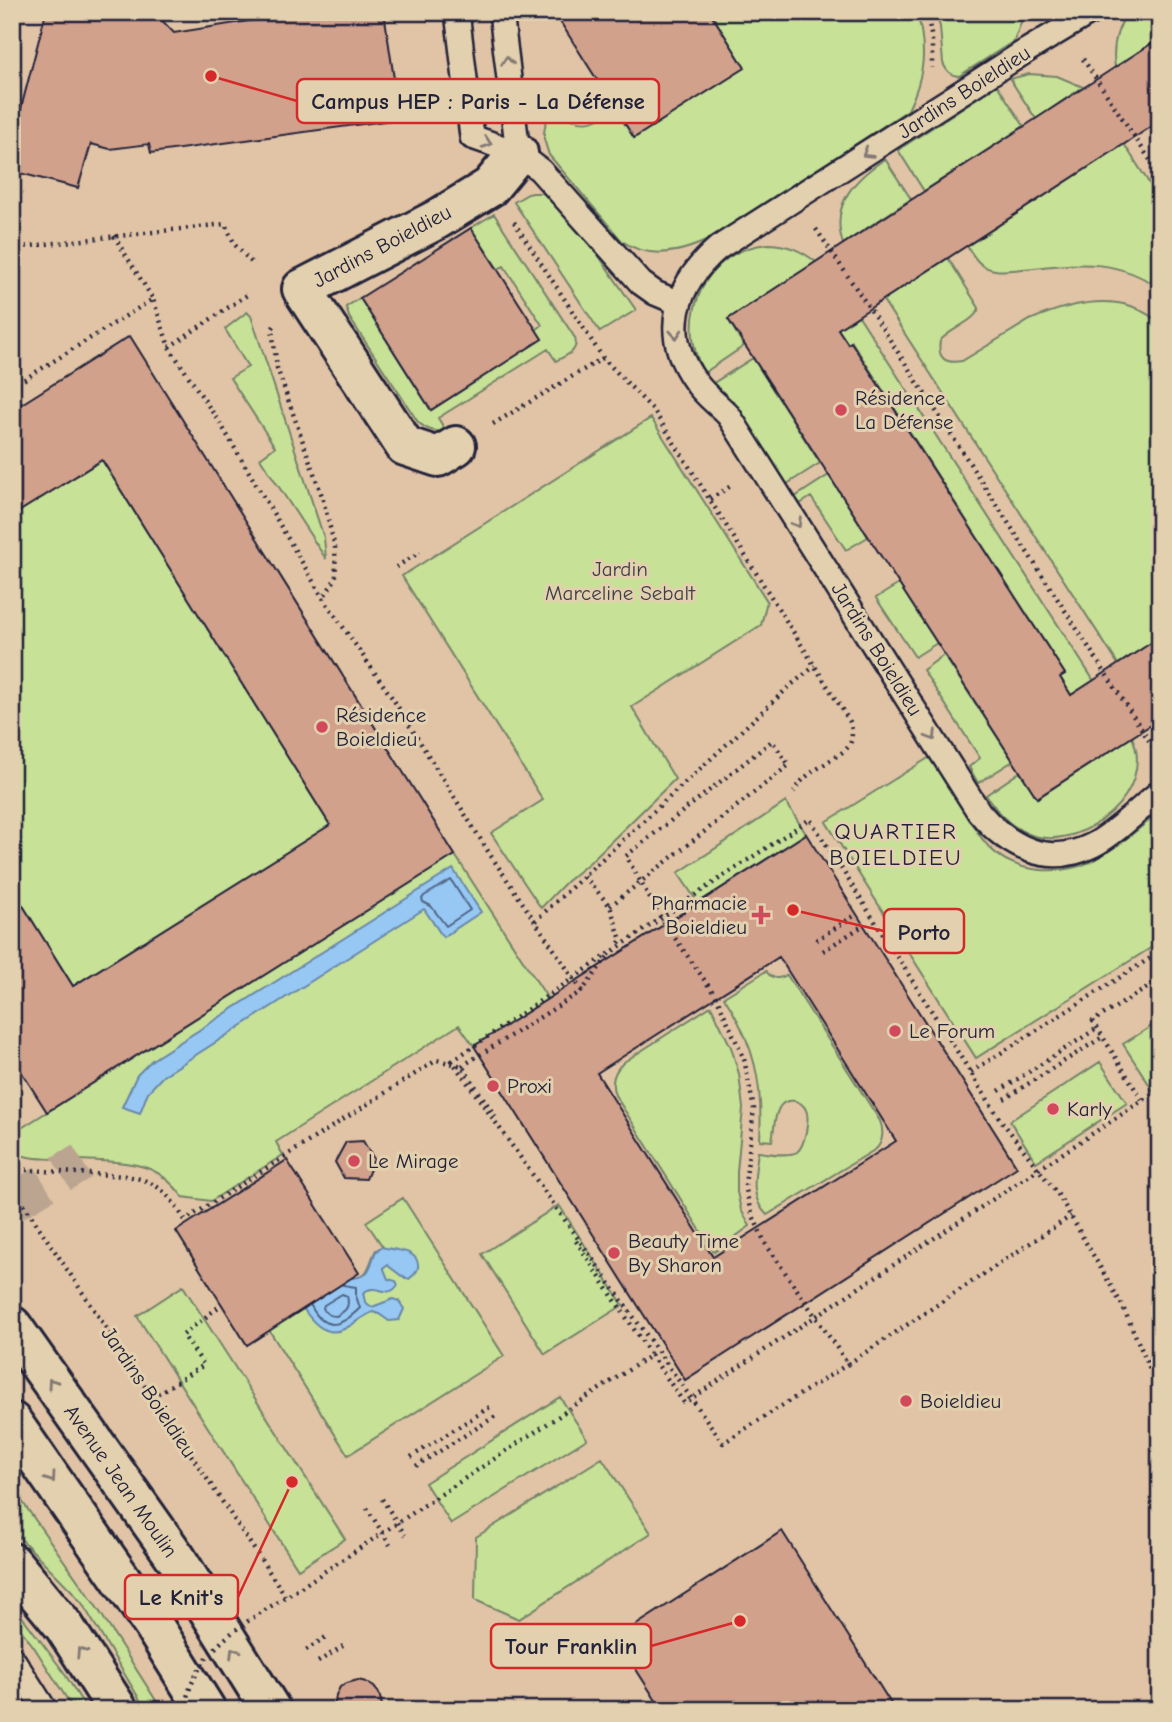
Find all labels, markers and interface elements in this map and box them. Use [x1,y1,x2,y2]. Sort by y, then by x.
street label: Jardins Boieldieu [893,40,1035,144]
one-way arrow [499,56,514,67]
callout: Campus HEP : Paris - La Défense [297,79,659,123]
text: Campus HEP : Paris - La Défense [311,88,645,115]
one-way arrow [480,134,492,148]
one-way arrow [862,145,875,158]
street label: Jardins Boieldieu [309,200,455,292]
one-way arrow [668,329,683,340]
place label: Résidence La Défense [855,386,954,434]
marker: Résidence La Défense [833,402,849,418]
one-way arrow [788,515,801,528]
park label: Jardin Marceline Sebalt [545,557,696,605]
street label: Jardins Boieldieu [826,578,928,720]
place label: Résidence Boieldieu [336,703,426,751]
marker: Résidence Boieldieu [314,719,330,735]
one-way arrow [923,728,936,741]
district label: QUARTIER BOIELDIEU [829,818,963,871]
place label: Pharmacie Boieldieu [651,891,747,939]
marker: Pharmacie Boieldieu [753,907,769,923]
callout: Porto [884,909,964,953]
text: Porto [898,919,950,946]
place label: Le Forum [909,1019,995,1043]
marker: Le Forum [887,1023,903,1039]
place label: Proxi [507,1074,552,1098]
marker: Proxi [485,1078,501,1094]
place label: Karly [1067,1097,1113,1121]
marker: Karly [1045,1101,1061,1117]
place label: Le Mirage [368,1149,458,1173]
marker: Le Mirage [346,1153,362,1169]
place label: Beauty Time By Sharon [628,1229,739,1277]
marker: Beauty Time By Sharon [606,1245,622,1261]
street label: Jardins Boieldieu [96,1322,202,1462]
one-way arrow [48,1378,60,1391]
place label: Boieldieu [920,1389,1001,1413]
marker: Boieldieu [898,1393,914,1409]
street label: Avenue Jean Moulin [59,1400,183,1562]
one-way arrow [43,1470,55,1483]
callout: Le Knit's [125,1575,238,1619]
text: Le Knit's [139,1584,223,1611]
callout: Tour Franklin [491,1624,651,1668]
text: Tour Franklin [505,1633,637,1660]
one-way arrow [76,1647,89,1660]
one-way arrow [230,1647,243,1660]

